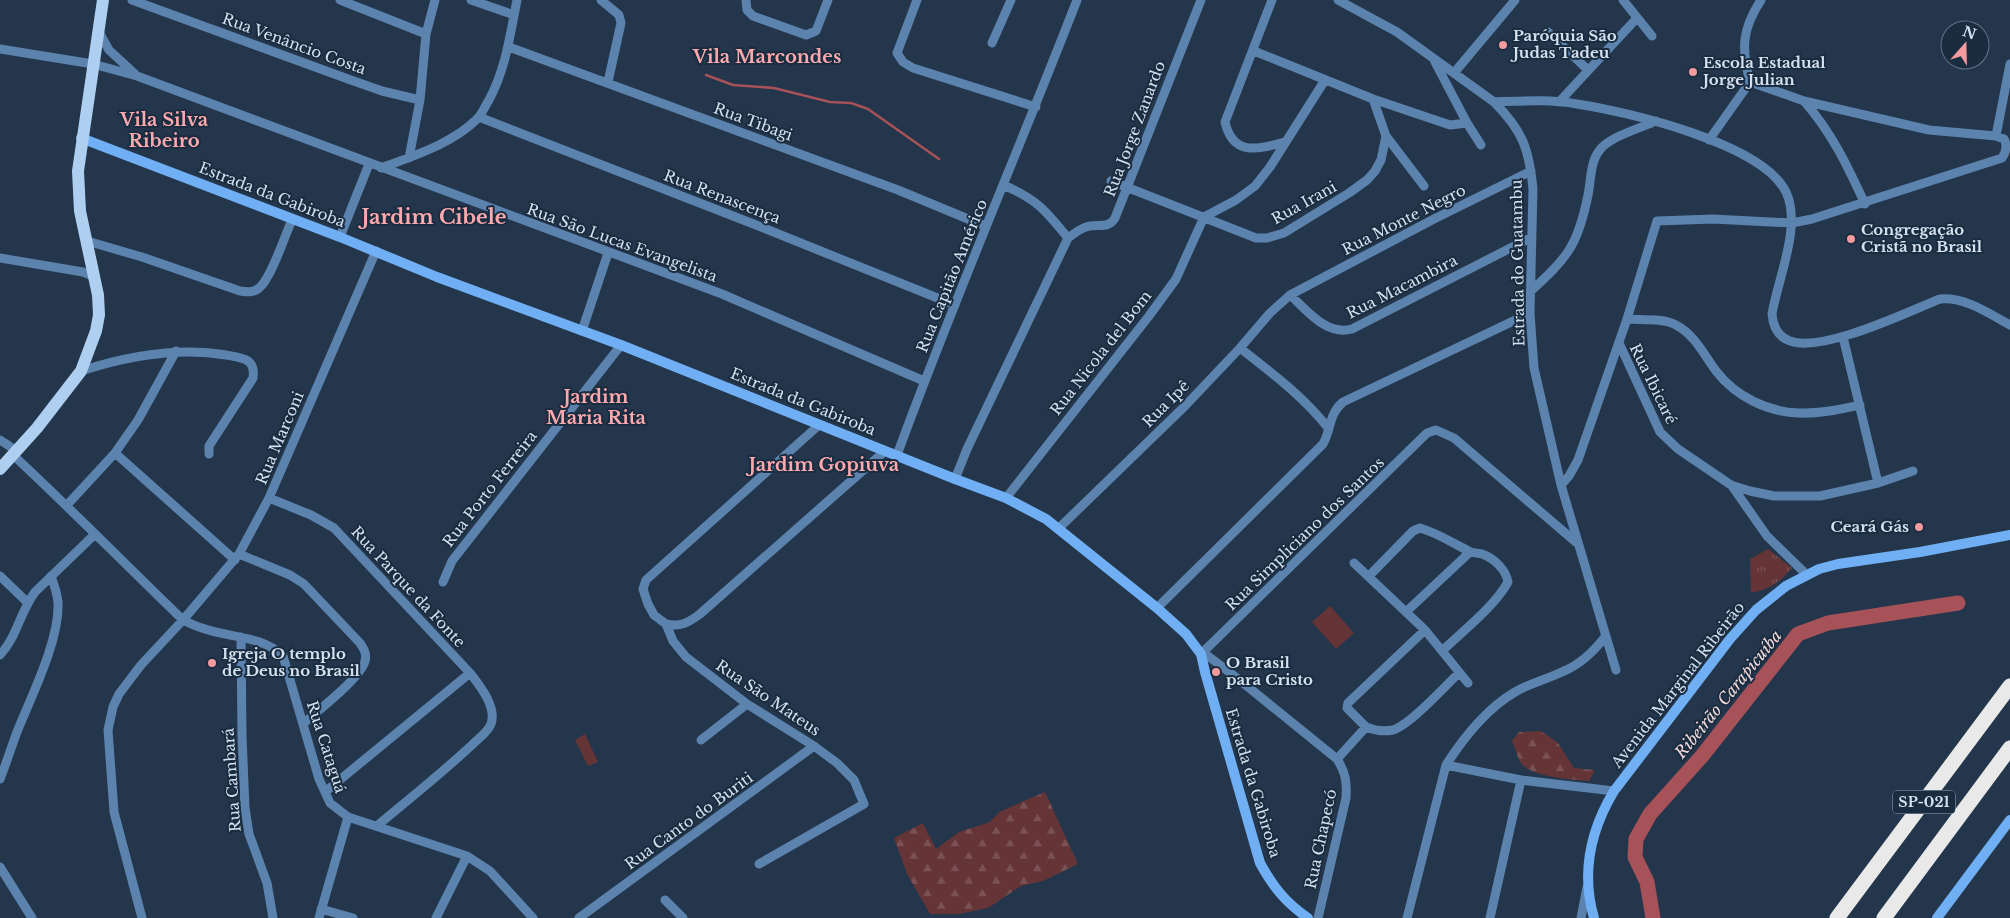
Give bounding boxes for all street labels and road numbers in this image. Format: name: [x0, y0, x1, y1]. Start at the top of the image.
street label: Rua Venâncio Costa: [220, 9, 369, 79]
street label: Rua Jorge Zanardo: [1100, 58, 1169, 199]
street label: Rua Tibagi: [711, 98, 795, 145]
street label: Estrada da Gabiroba: [196, 158, 349, 231]
street label: Rua Renascença: [661, 166, 784, 228]
street label: Rua Irani: [1268, 177, 1340, 228]
street label: Estrada do Guatambu: [1507, 179, 1528, 347]
street label: Rua Monte Negro: [1339, 180, 1469, 259]
street label: Rua Capitão Américo: [912, 196, 991, 355]
street label: Rua São Lucas Evangelista: [524, 199, 721, 286]
street label: Rua Macambira: [1343, 250, 1461, 323]
street label: Rua Nicola del Bom: [1046, 286, 1155, 419]
street label: Rua Ibicaré: [1626, 340, 1681, 427]
street label: Estrada da Gabiroba: [728, 364, 879, 440]
street label: Rua Ipê: [1138, 376, 1193, 431]
street label: Rua Marconi: [251, 388, 308, 487]
street label: Rua Porto Ferreira: [438, 426, 541, 551]
street label: Rua Simpliciano dos Santos: [1221, 453, 1388, 614]
street label: Rua Parque da Fonte: [347, 522, 470, 651]
street label: Avenida Marginal Ribeirão: [1606, 598, 1749, 772]
street label: Rua São Mateus: [712, 656, 824, 740]
street label: Rua Cataguá: [303, 698, 351, 796]
street label: Estrada da Gabiroba: [1222, 706, 1285, 860]
street label: Rua Cambará: [218, 727, 245, 833]
street label: Rua Canto do Buriti: [621, 768, 756, 873]
street label: Rua Chapecó: [1301, 787, 1340, 891]
road number: SP-021: [1893, 790, 1955, 814]

